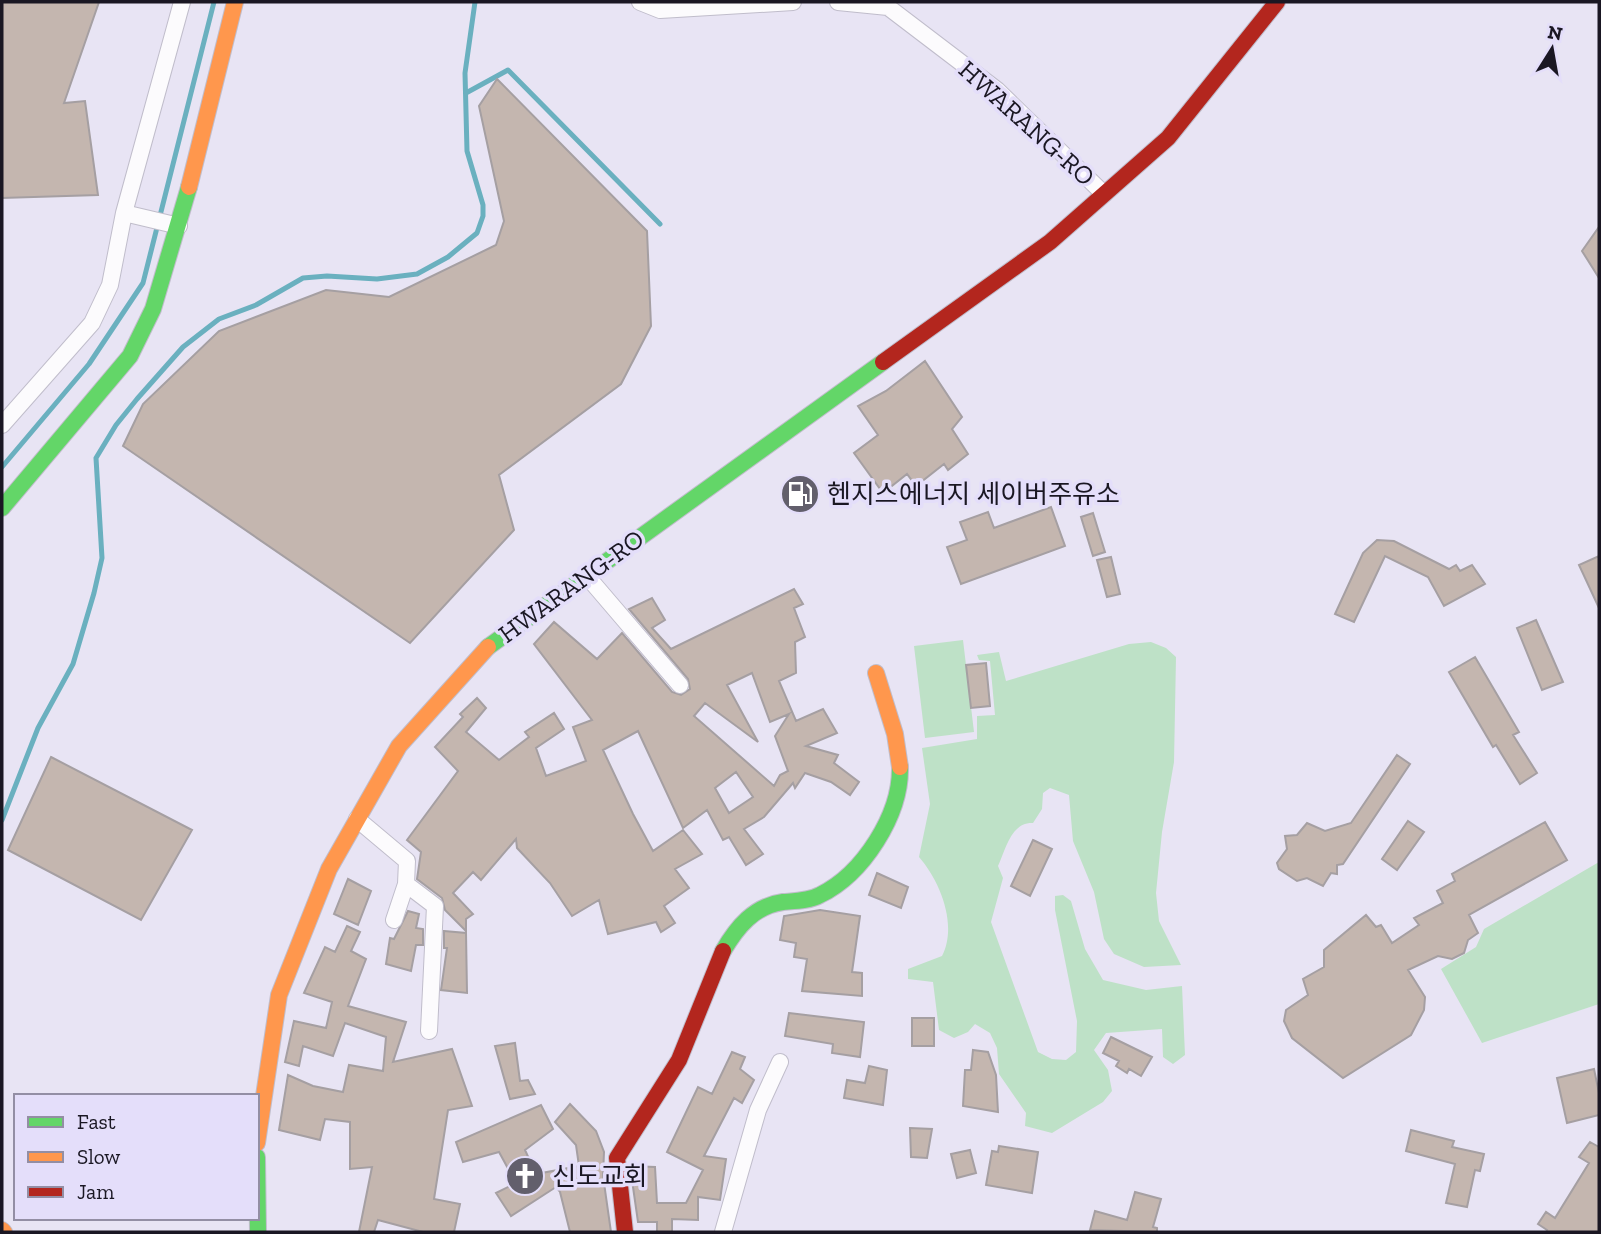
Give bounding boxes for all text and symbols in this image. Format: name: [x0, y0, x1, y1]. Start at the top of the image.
north arrow: [1517, 14, 1587, 84]
text: N: [1546, 20, 1564, 45]
street label: HWARANG-RO: [952, 54, 1102, 192]
fuel station icon: 헨지스에너지 세이버주유소: [779, 473, 821, 515]
place label: 헨지스에너지 세이버주유소: [827, 478, 1120, 510]
street label: HWARANG-RO: [492, 522, 650, 650]
legend: [14, 1094, 259, 1220]
text: Fast: [77, 1109, 116, 1134]
text: Slow: [77, 1144, 120, 1169]
church icon: 신도교회: [504, 1155, 546, 1197]
place label: 신도교회: [552, 1160, 648, 1192]
text: Jam: [77, 1179, 114, 1204]

